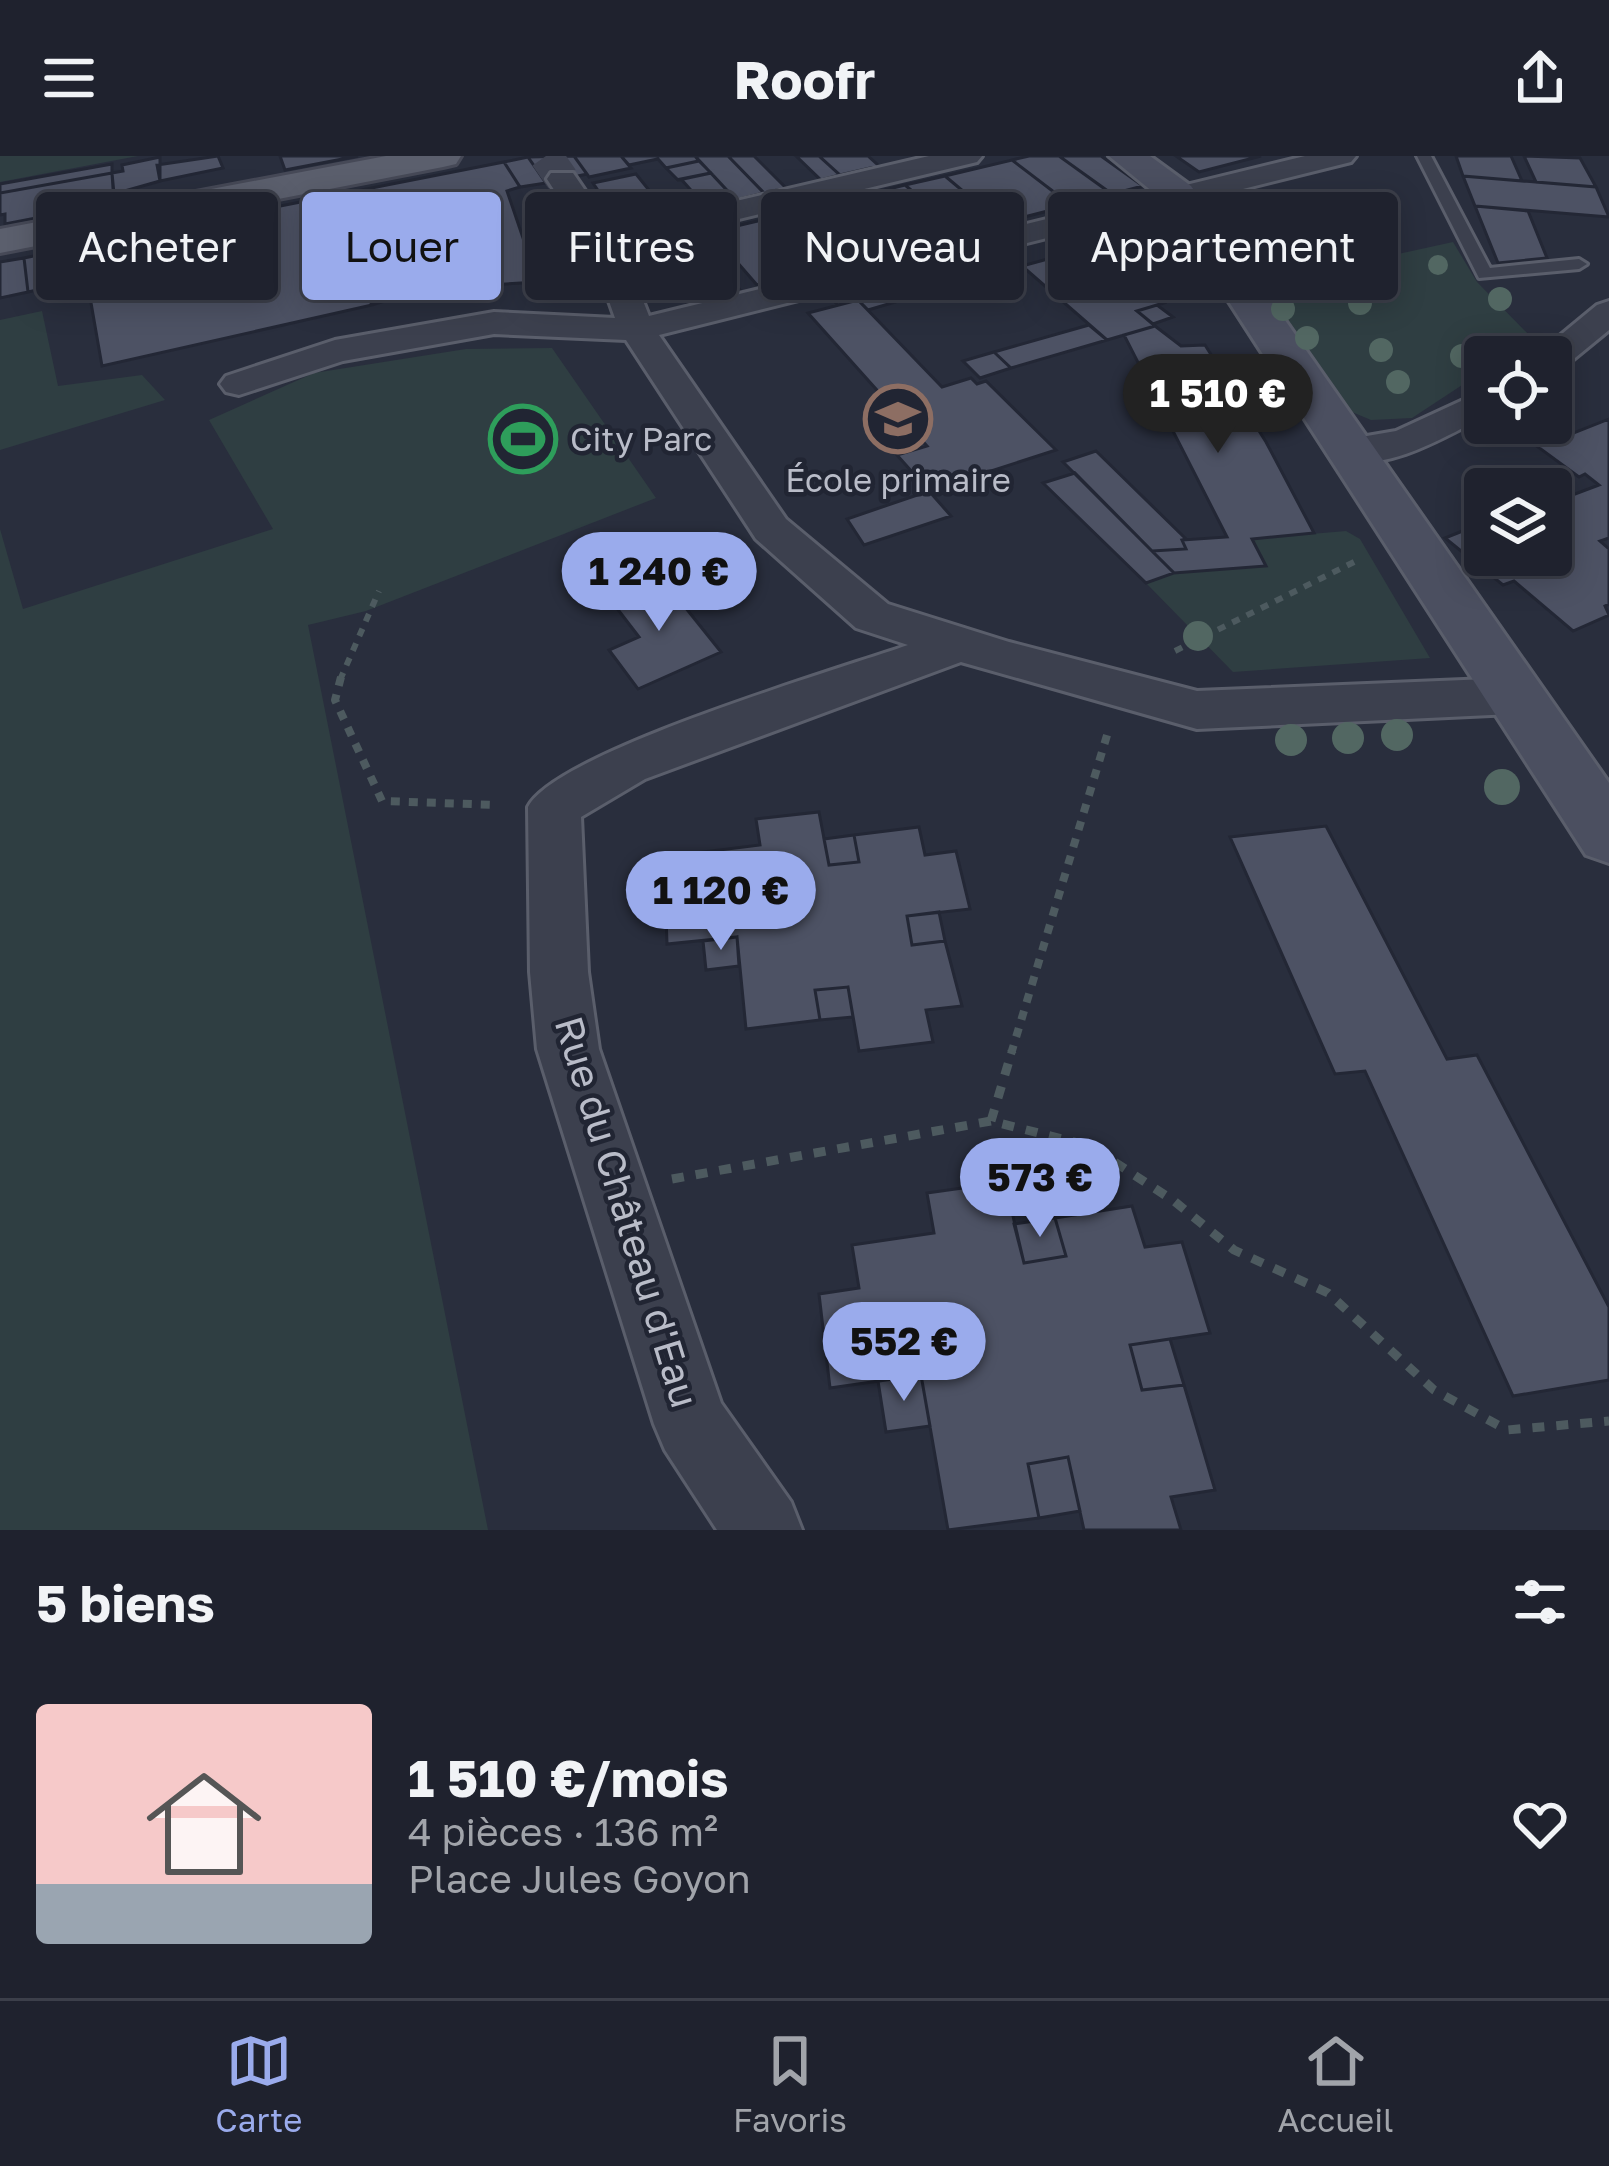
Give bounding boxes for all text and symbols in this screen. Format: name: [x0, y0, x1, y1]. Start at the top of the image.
icon: menu: [36, 45, 102, 111]
icon: share: [1507, 45, 1573, 111]
text: Roofr: [733, 46, 876, 111]
chip: Acheter: [36, 192, 278, 300]
chip: Louer: [302, 192, 501, 300]
chip: Filtres: [525, 192, 737, 300]
chip: Nouveau: [761, 192, 1024, 300]
chip: Appartement: [1048, 192, 1398, 300]
map controls: [1464, 336, 1572, 576]
button: locate: [1464, 336, 1572, 444]
pin: 1 510 €: [1107, 354, 1329, 456]
text: 1 510 €: [1150, 369, 1286, 416]
school or university icon: École primaire: [863, 384, 933, 454]
sports icon: City Parc: [488, 404, 558, 474]
place label: City Parc: [570, 419, 712, 458]
place label: École primaire: [785, 460, 1011, 499]
button: layers: [1464, 468, 1572, 576]
pin: 1 240 €: [548, 532, 770, 634]
text: 1 240 €: [589, 547, 729, 594]
pin: 1 120 €: [610, 851, 832, 953]
text: 1 120 €: [653, 866, 789, 913]
street label: Rue du Château d'Eau: [546, 1011, 709, 1413]
pin: 573 €: [956, 1138, 1124, 1240]
text: 573 €: [987, 1153, 1093, 1200]
pin: 552 €: [820, 1302, 988, 1404]
text: 552 €: [850, 1317, 958, 1364]
icon: filters: [1507, 1569, 1573, 1635]
text: 5 biens: [36, 1572, 215, 1633]
text: 1 510 €/mois: [408, 1747, 729, 1808]
icon: home: [132, 1752, 276, 1896]
icon: heart: [1507, 1791, 1573, 1857]
text: 4 pièces · 136 m²: [408, 1808, 718, 1855]
text: Place Jules Goyon: [408, 1855, 751, 1902]
tab: Carte: [215, 2028, 302, 2139]
tab: Favoris: [733, 2028, 847, 2139]
tab: Accueil: [1277, 2028, 1394, 2139]

